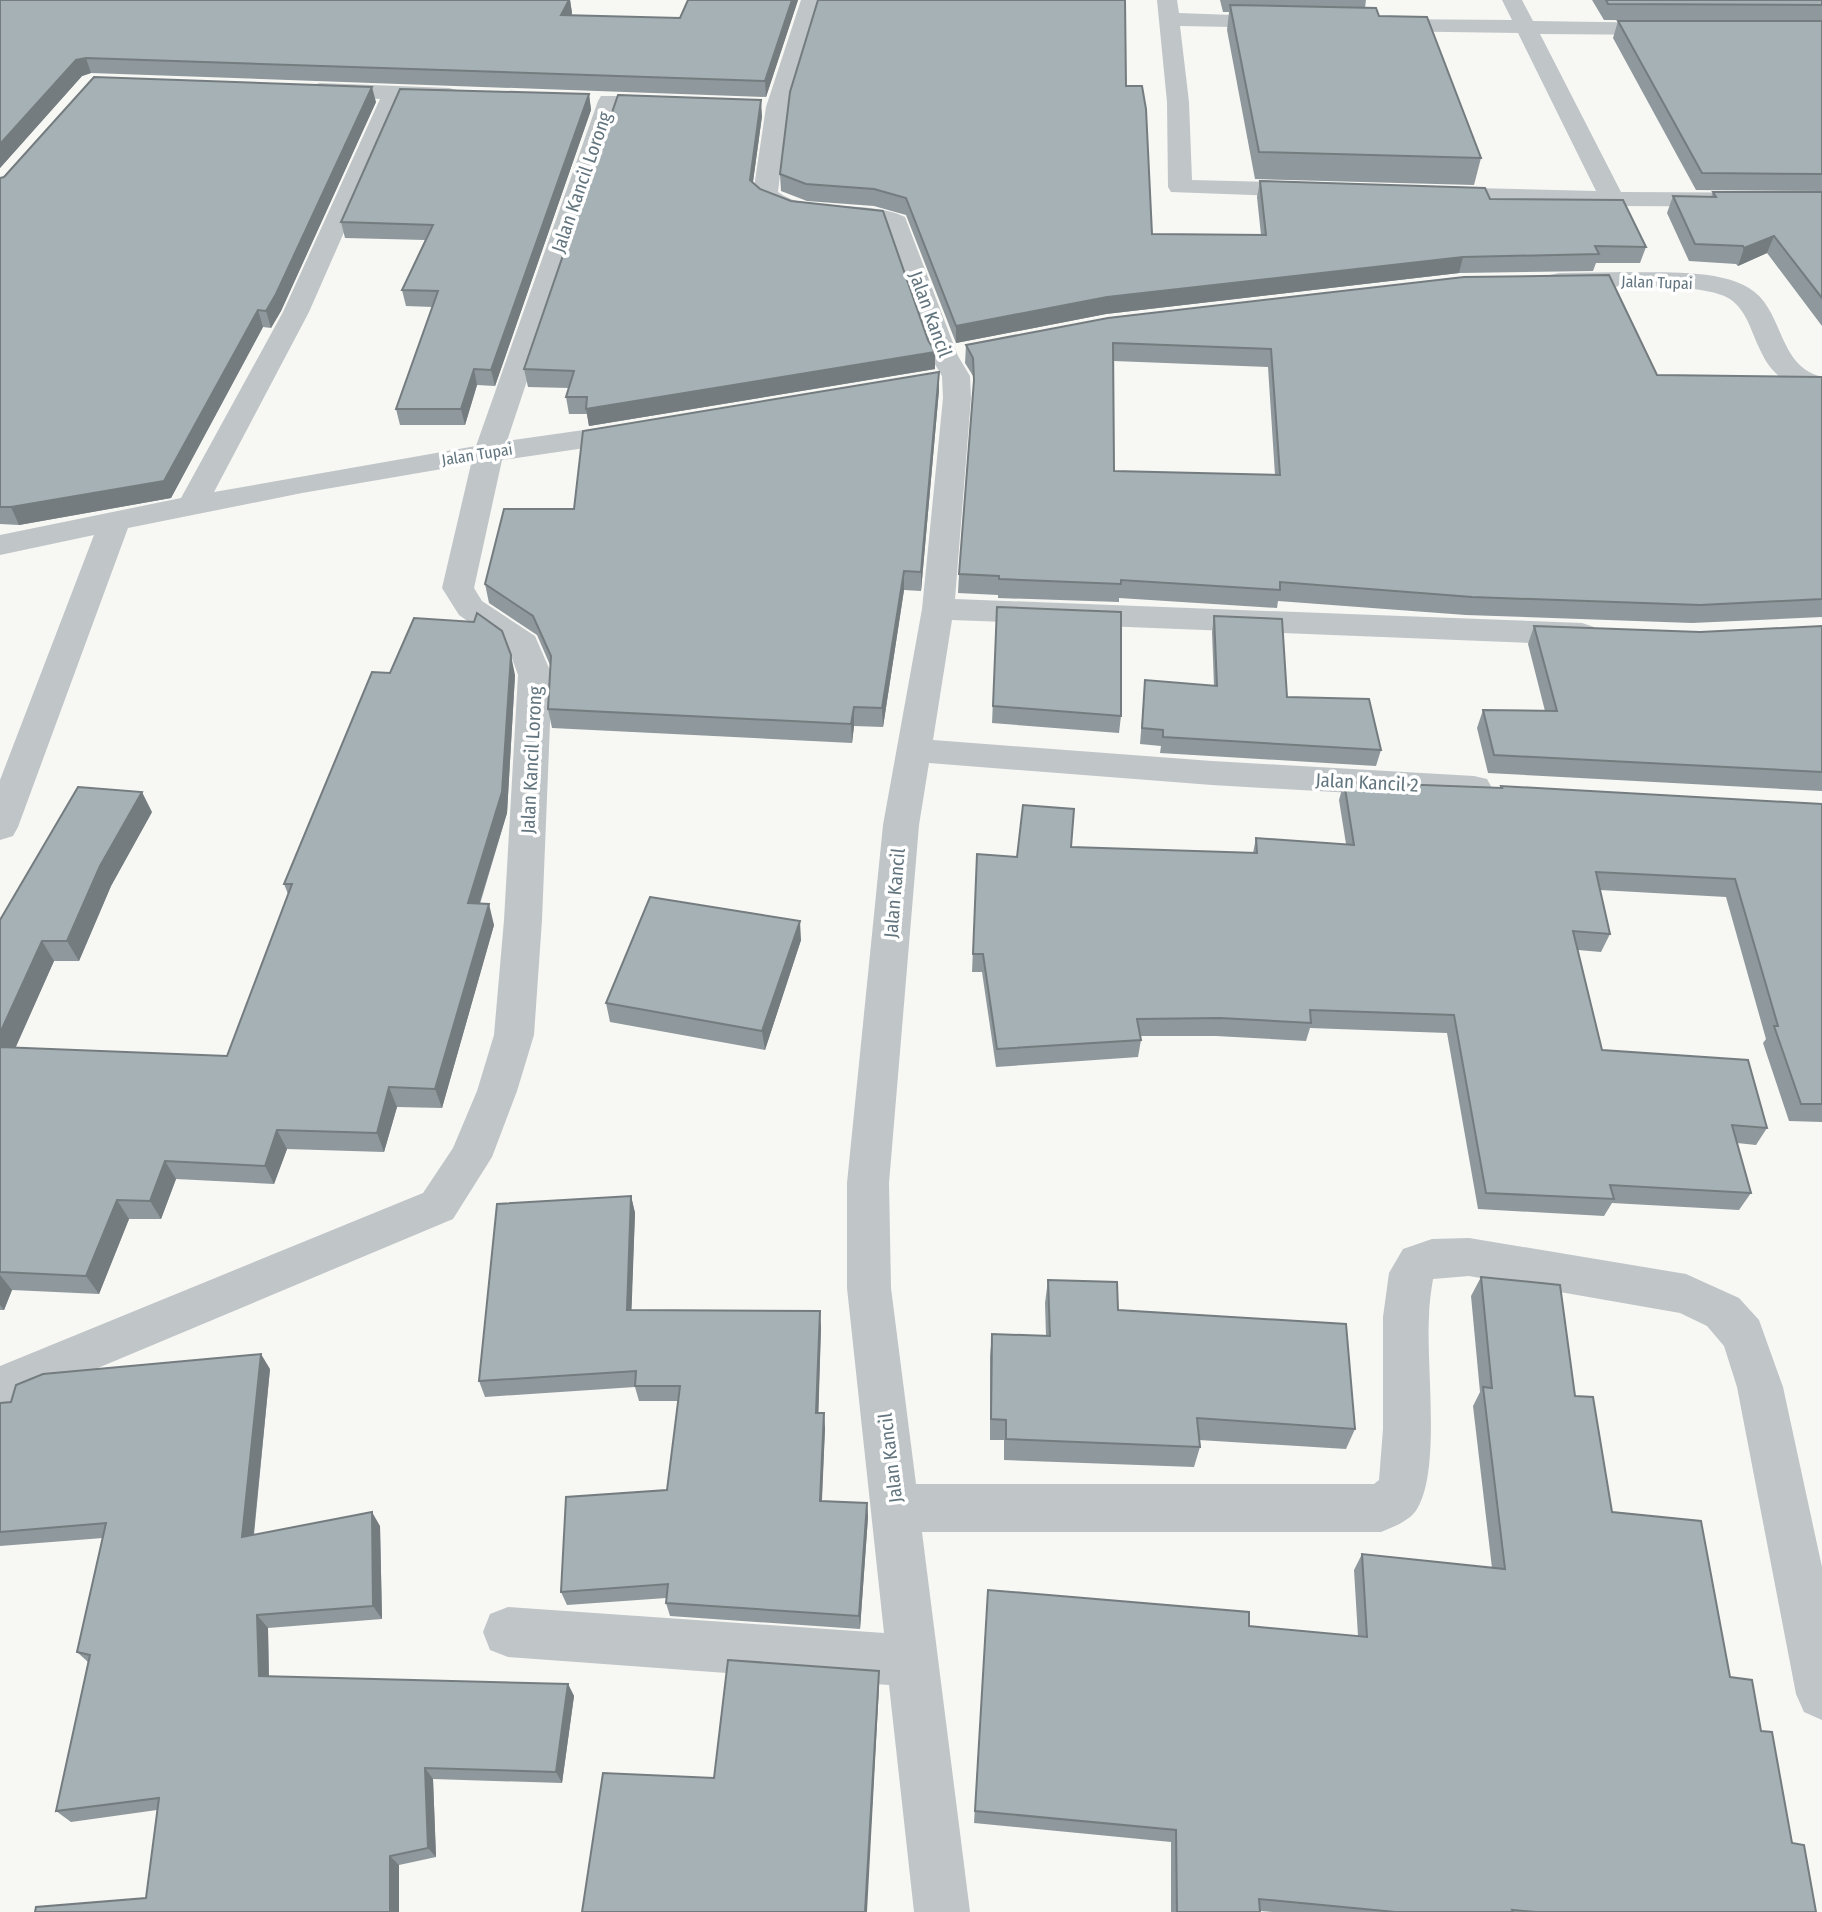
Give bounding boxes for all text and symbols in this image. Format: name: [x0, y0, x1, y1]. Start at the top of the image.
street label: Jalan Kancil Lorong: [547, 109, 616, 256]
street label: Jalan Kancil: [904, 268, 957, 360]
street label: Jalan Tupai: [1621, 272, 1693, 293]
street label: Jalan Tupai: [440, 440, 514, 469]
street label: Jalan Kancil Lorong: [516, 686, 547, 834]
street label: Jalan Kancil 2: [1315, 768, 1419, 797]
street label: Jalan Kancil: [879, 847, 910, 939]
street label: Jalan Kancil: [874, 1412, 907, 1504]

